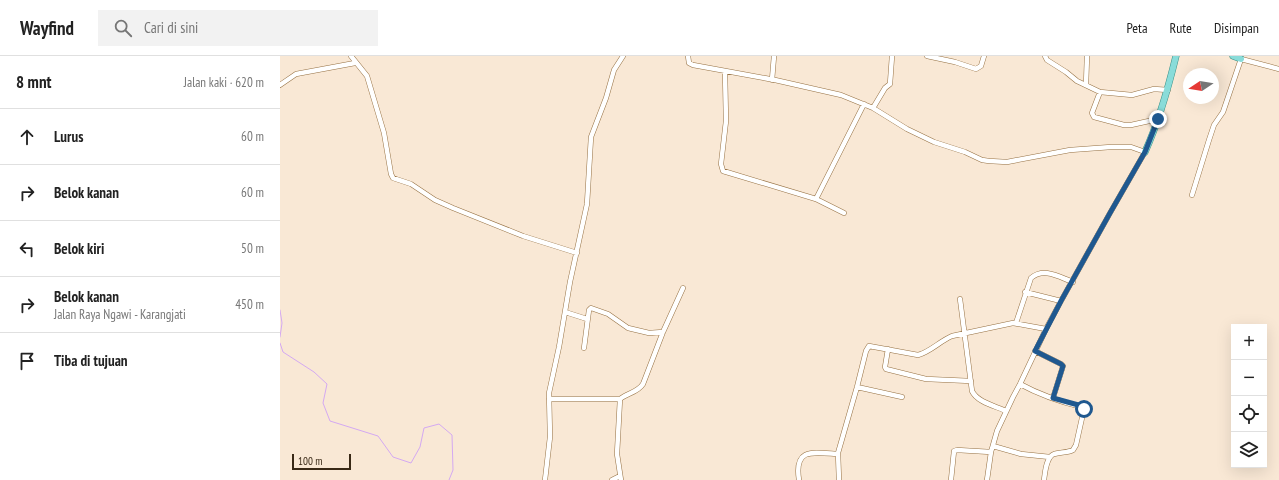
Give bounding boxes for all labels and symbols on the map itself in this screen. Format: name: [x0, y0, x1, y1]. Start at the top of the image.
north arrow: [1183, 68, 1219, 104]
route end: [1149, 110, 1167, 128]
route start: [1075, 400, 1093, 418]
scale bar: [292, 452, 351, 471]

